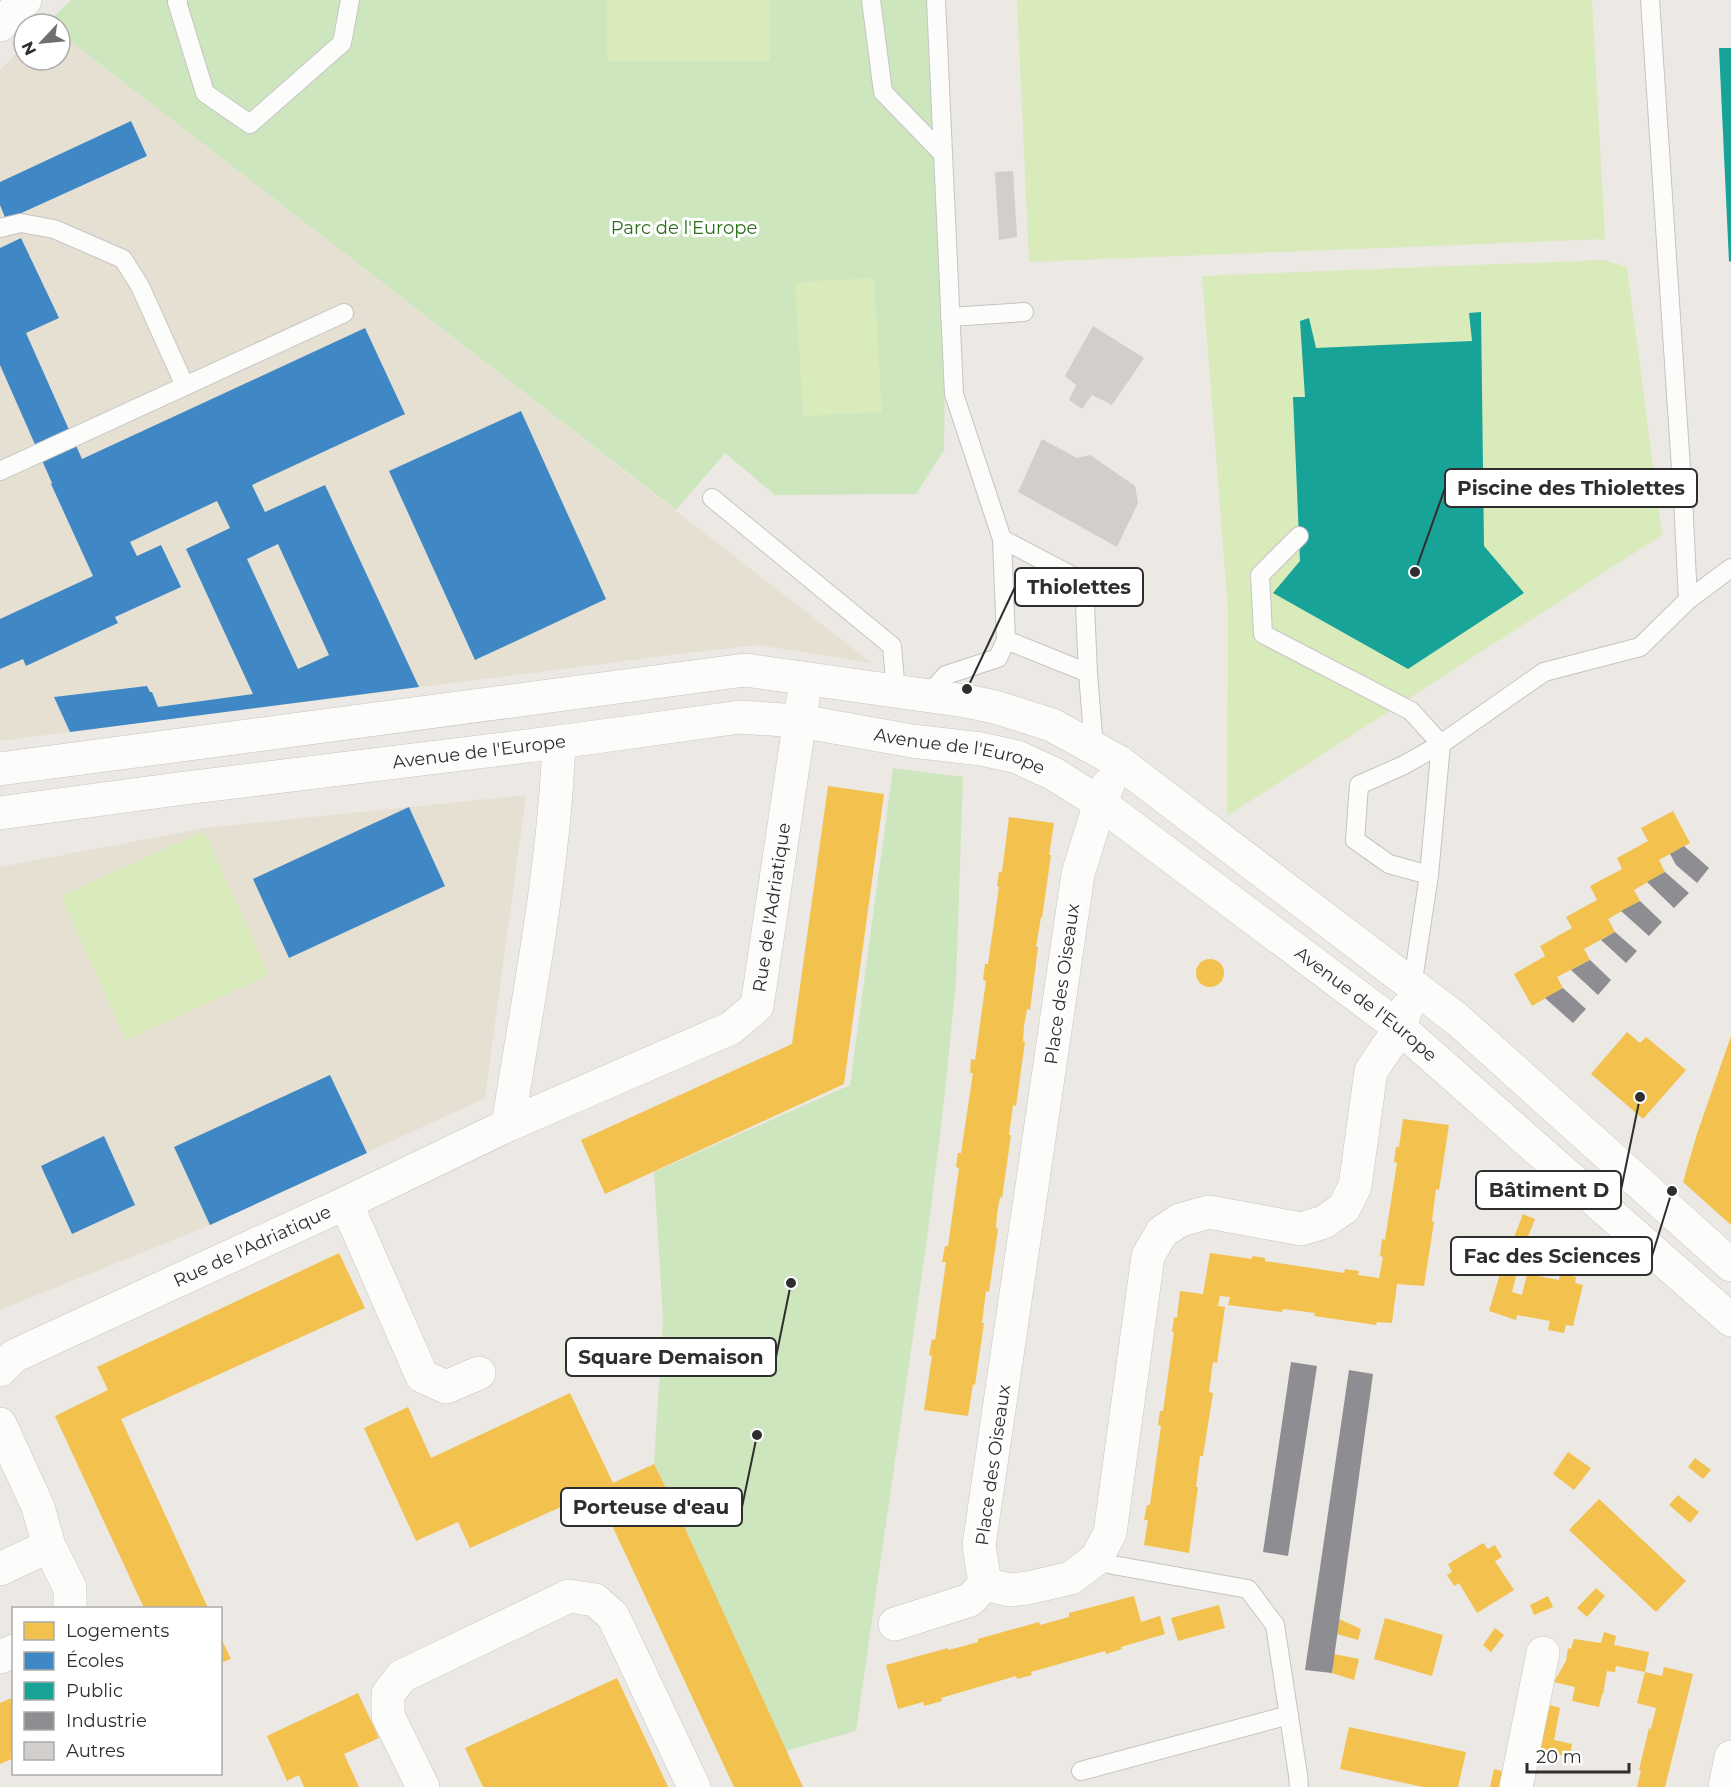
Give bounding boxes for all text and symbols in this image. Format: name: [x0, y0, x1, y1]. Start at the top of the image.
north arrow: [12, 12, 72, 72]
text: N: [18, 38, 40, 58]
park label: Parc de l'Europe: [611, 217, 757, 239]
callout: Piscine des Thiolettes: [1445, 469, 1697, 507]
text: Piscine des Thiolettes: [1457, 476, 1685, 500]
callout: Thiolettes: [1015, 568, 1143, 606]
text: Thiolettes: [1027, 575, 1131, 599]
street label: Avenue de l'Europe: [872, 723, 1049, 779]
street label: Avenue de l'Europe: [391, 730, 567, 773]
street label: Rue de l'Adriatique: [748, 821, 795, 994]
street label: Place des Oiseaux: [1040, 902, 1084, 1066]
street label: Avenue de l'Europe: [1290, 942, 1442, 1067]
callout: Bâtiment D: [1476, 1171, 1621, 1209]
text: Bâtiment D: [1489, 1178, 1609, 1202]
street label: Rue de l'Adriatique: [170, 1200, 335, 1292]
callout: Fac des Sciences: [1451, 1237, 1652, 1275]
text: Fac des Sciences: [1463, 1244, 1641, 1268]
callout: Square Demaison: [566, 1338, 776, 1376]
text: Square Demaison: [578, 1345, 764, 1369]
street label: Place des Oiseaux: [971, 1383, 1015, 1547]
callout: Porteuse d'eau: [561, 1488, 742, 1526]
text: Porteuse d'eau: [573, 1495, 729, 1519]
legend: [12, 1607, 222, 1775]
text: Logements: [66, 1620, 169, 1642]
text: Écoles: [66, 1650, 124, 1672]
text: Public: [66, 1680, 123, 1702]
text: Industrie: [66, 1710, 147, 1732]
scale bar: [1527, 1736, 1629, 1774]
text: Autres: [66, 1740, 125, 1762]
text: 20 m: [1536, 1746, 1582, 1768]

